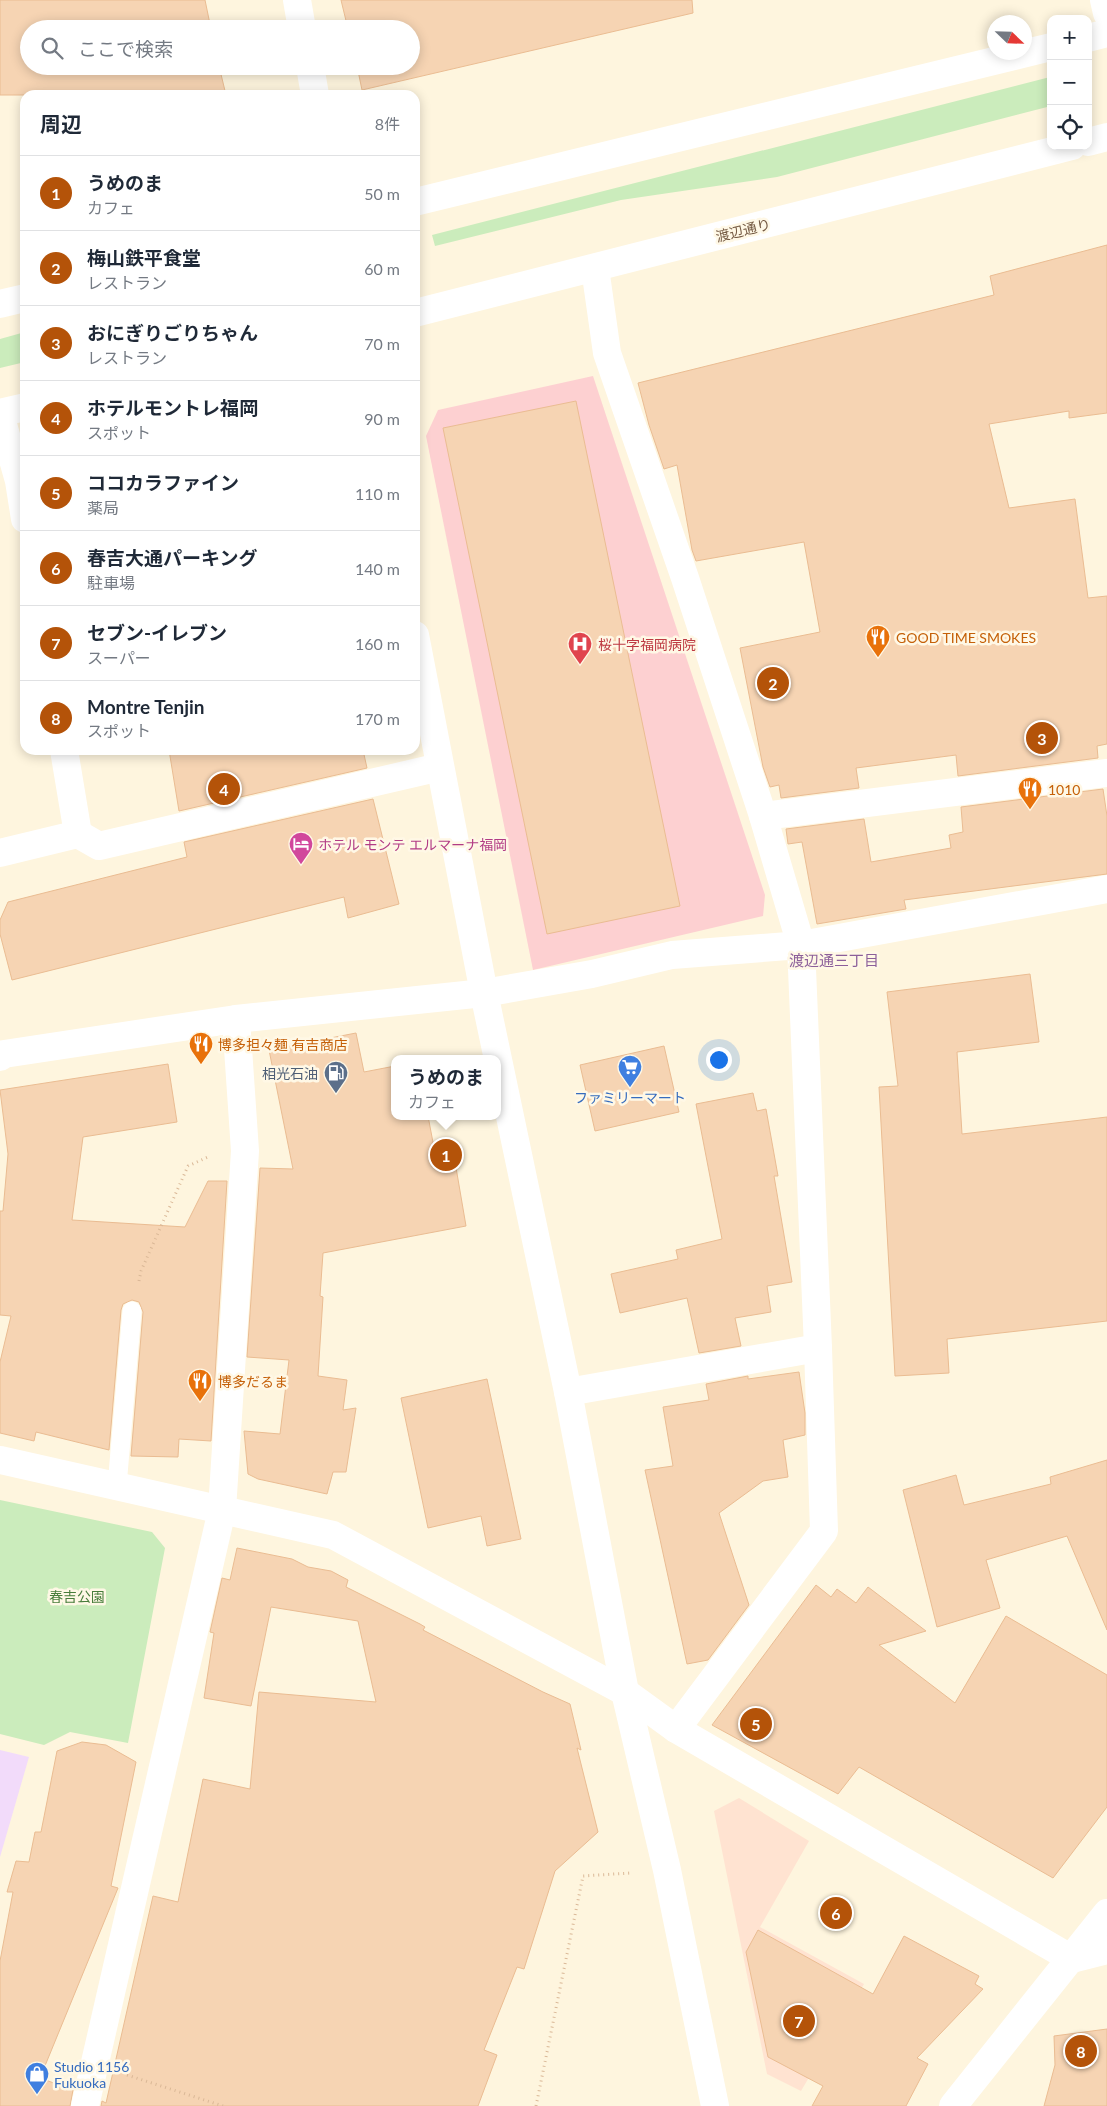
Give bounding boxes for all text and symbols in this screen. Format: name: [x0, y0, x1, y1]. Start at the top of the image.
north arrow: [987, 15, 1032, 60]
map controls: [1047, 15, 1092, 150]
button: +: [1047, 15, 1092, 60]
search box: [20, 20, 420, 75]
icon: search: [38, 34, 66, 62]
text: ここで検索: [78, 37, 173, 60]
button: −: [1047, 60, 1092, 105]
button: locate: [1047, 105, 1092, 150]
text: 周辺: [40, 111, 82, 136]
text: 8件: [375, 114, 400, 133]
text: うめのま: [87, 171, 163, 194]
text: 1: [51, 184, 61, 203]
text: 50 m: [364, 184, 400, 203]
text: カフェ: [87, 198, 135, 217]
street label: 渡辺通り: [714, 215, 772, 245]
text: 梅山鉄平食堂: [87, 246, 201, 269]
text: 2: [51, 259, 61, 278]
text: 60 m: [364, 259, 400, 278]
text: レストラン: [87, 273, 167, 292]
text: おにぎりごりちゃん: [87, 321, 258, 344]
text: 3: [51, 334, 61, 353]
text: 70 m: [364, 334, 400, 353]
text: レストラン: [87, 348, 167, 367]
text: ホテルモントレ福岡: [87, 396, 258, 419]
text: 4: [51, 409, 61, 428]
text: 90 m: [364, 409, 400, 428]
text: スポット: [87, 423, 151, 442]
text: ココカラファイン: [87, 471, 239, 494]
text: 5: [51, 484, 61, 503]
text: 110 m: [355, 484, 400, 503]
text: 薬局: [87, 498, 119, 517]
text: 春吉大通パーキング: [87, 546, 257, 569]
text: 6: [51, 559, 61, 578]
text: 140 m: [355, 559, 400, 578]
text: 駐車場: [87, 573, 135, 592]
text: セブン-イレブン: [87, 621, 227, 644]
restaurant icon: GOOD TIME SMOKES: [865, 624, 891, 658]
place label: GOOD TIME SMOKES: [896, 629, 1036, 646]
hospital icon: 桜十字福岡病院: [567, 631, 593, 665]
text: 7: [51, 634, 61, 653]
text: 160 m: [355, 634, 400, 653]
place label: 桜十字福岡病院: [598, 636, 696, 653]
text: スーパー: [87, 648, 151, 667]
pin: 2: [757, 664, 789, 702]
text: Montre Tenjin: [87, 695, 205, 718]
text: 8: [51, 709, 61, 728]
text: 170 m: [355, 709, 400, 728]
pin: 3: [1026, 719, 1058, 757]
text: スポット: [87, 721, 151, 740]
pin: 4: [208, 770, 240, 808]
restaurant icon: 1010: [1017, 776, 1043, 810]
place label: 1010: [1048, 781, 1080, 798]
hotel icon: ホテル モンテ エルマーナ福岡: [288, 831, 314, 865]
place label: ホテル モンテ エルマーナ福岡: [318, 836, 507, 853]
district label: 渡辺通三丁目: [789, 951, 879, 969]
restaurant icon: 博多担々麺 有吉商店: [188, 1031, 214, 1065]
place label: 博多担々麺 有吉商店: [218, 1036, 348, 1053]
your location: [706, 1047, 732, 1073]
supermarket icon: ファミリーマート: [617, 1054, 643, 1088]
popup: [391, 1055, 501, 1120]
fuel station icon: 相光石油: [323, 1060, 349, 1094]
place label: 相光石油: [262, 1065, 318, 1082]
text: うめのま: [408, 1065, 484, 1088]
place label: ファミリーマート: [574, 1089, 686, 1106]
text: カフェ: [408, 1092, 456, 1111]
pin: 1: [430, 1136, 462, 1174]
restaurant icon: 博多だるま: [187, 1368, 213, 1402]
place label: 博多だるま: [218, 1373, 288, 1390]
park label: 春吉公園: [49, 1588, 105, 1605]
pin: 5: [740, 1705, 772, 1743]
pin: 6: [820, 1894, 852, 1932]
pin: 7: [783, 2002, 815, 2040]
pin: 8: [1065, 2032, 1097, 2070]
place label: Studio 1156 Fukuoka: [54, 2058, 129, 2091]
shop icon: Studio 1156 Fukuoka: [24, 2061, 50, 2095]

